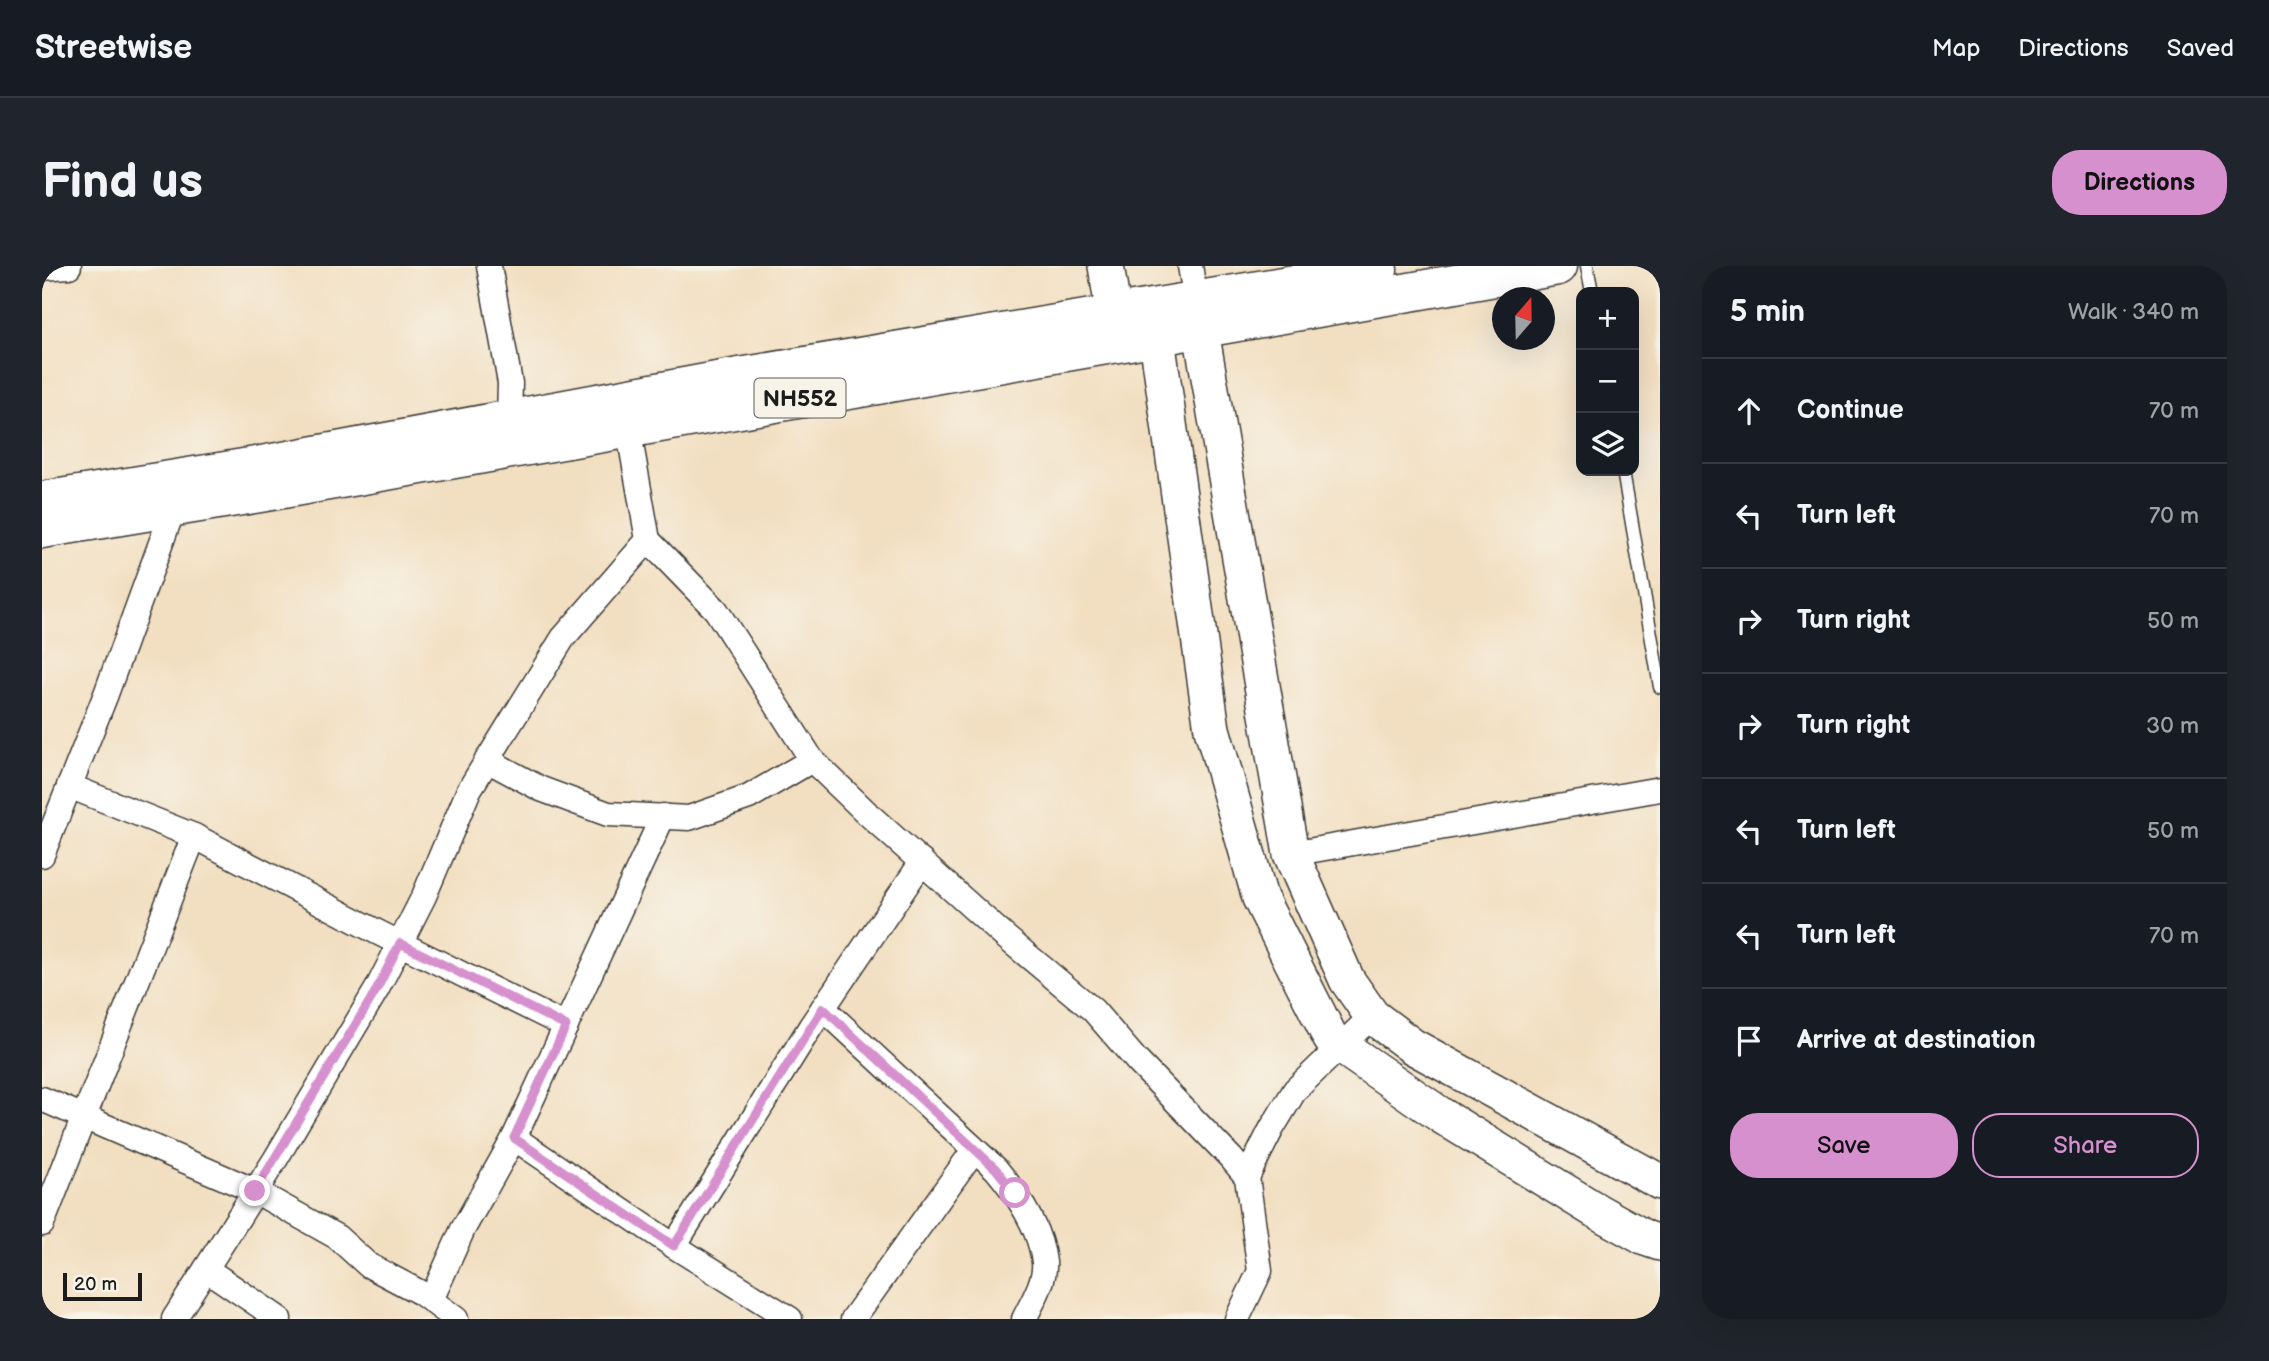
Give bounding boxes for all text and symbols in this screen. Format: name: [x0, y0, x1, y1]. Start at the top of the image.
text: Streetwise: [35, 28, 192, 68]
text: Map: [1932, 34, 1980, 63]
text: Directions: [2018, 34, 2129, 63]
text: Saved: [2167, 34, 2234, 63]
button: Directions: [2052, 150, 2227, 215]
text: Find us: [42, 153, 203, 212]
north arrow: [1492, 287, 1555, 350]
map controls: [1576, 287, 1639, 476]
button: +: [1576, 287, 1639, 350]
text: 5 min: [1730, 294, 1805, 330]
text: Walk · 340 m: [2068, 298, 2199, 326]
button: −: [1576, 350, 1639, 413]
road number: NH552: [754, 379, 846, 418]
icon: ahead: [1730, 392, 1768, 430]
text: Continue: [1797, 395, 1904, 426]
text: 70 m: [2149, 397, 2199, 425]
button: layers: [1576, 413, 1639, 476]
icon: left: [1730, 497, 1768, 535]
text: Turn left: [1797, 500, 1896, 531]
text: 70 m: [2149, 502, 2199, 530]
icon: right: [1730, 602, 1768, 640]
text: Turn right: [1797, 605, 1910, 636]
text: 50 m: [2147, 607, 2199, 635]
icon: right: [1730, 707, 1768, 745]
text: Turn right: [1797, 710, 1910, 741]
text: 30 m: [2146, 712, 2199, 740]
icon: left: [1730, 812, 1768, 850]
text: Turn left: [1797, 815, 1896, 846]
text: 50 m: [2147, 817, 2199, 845]
icon: left: [1730, 917, 1768, 955]
text: Turn left: [1797, 920, 1896, 951]
text: 70 m: [2149, 922, 2199, 950]
icon: arrive: [1730, 1022, 1768, 1060]
text: Arrive at destination: [1797, 1025, 2036, 1056]
button: Save: [1730, 1113, 1958, 1178]
button: Share: [1972, 1113, 2199, 1178]
route end: [239, 1175, 270, 1206]
route start: [999, 1177, 1030, 1208]
scale bar: [63, 1270, 142, 1302]
text: 20 m: [74, 1273, 117, 1296]

